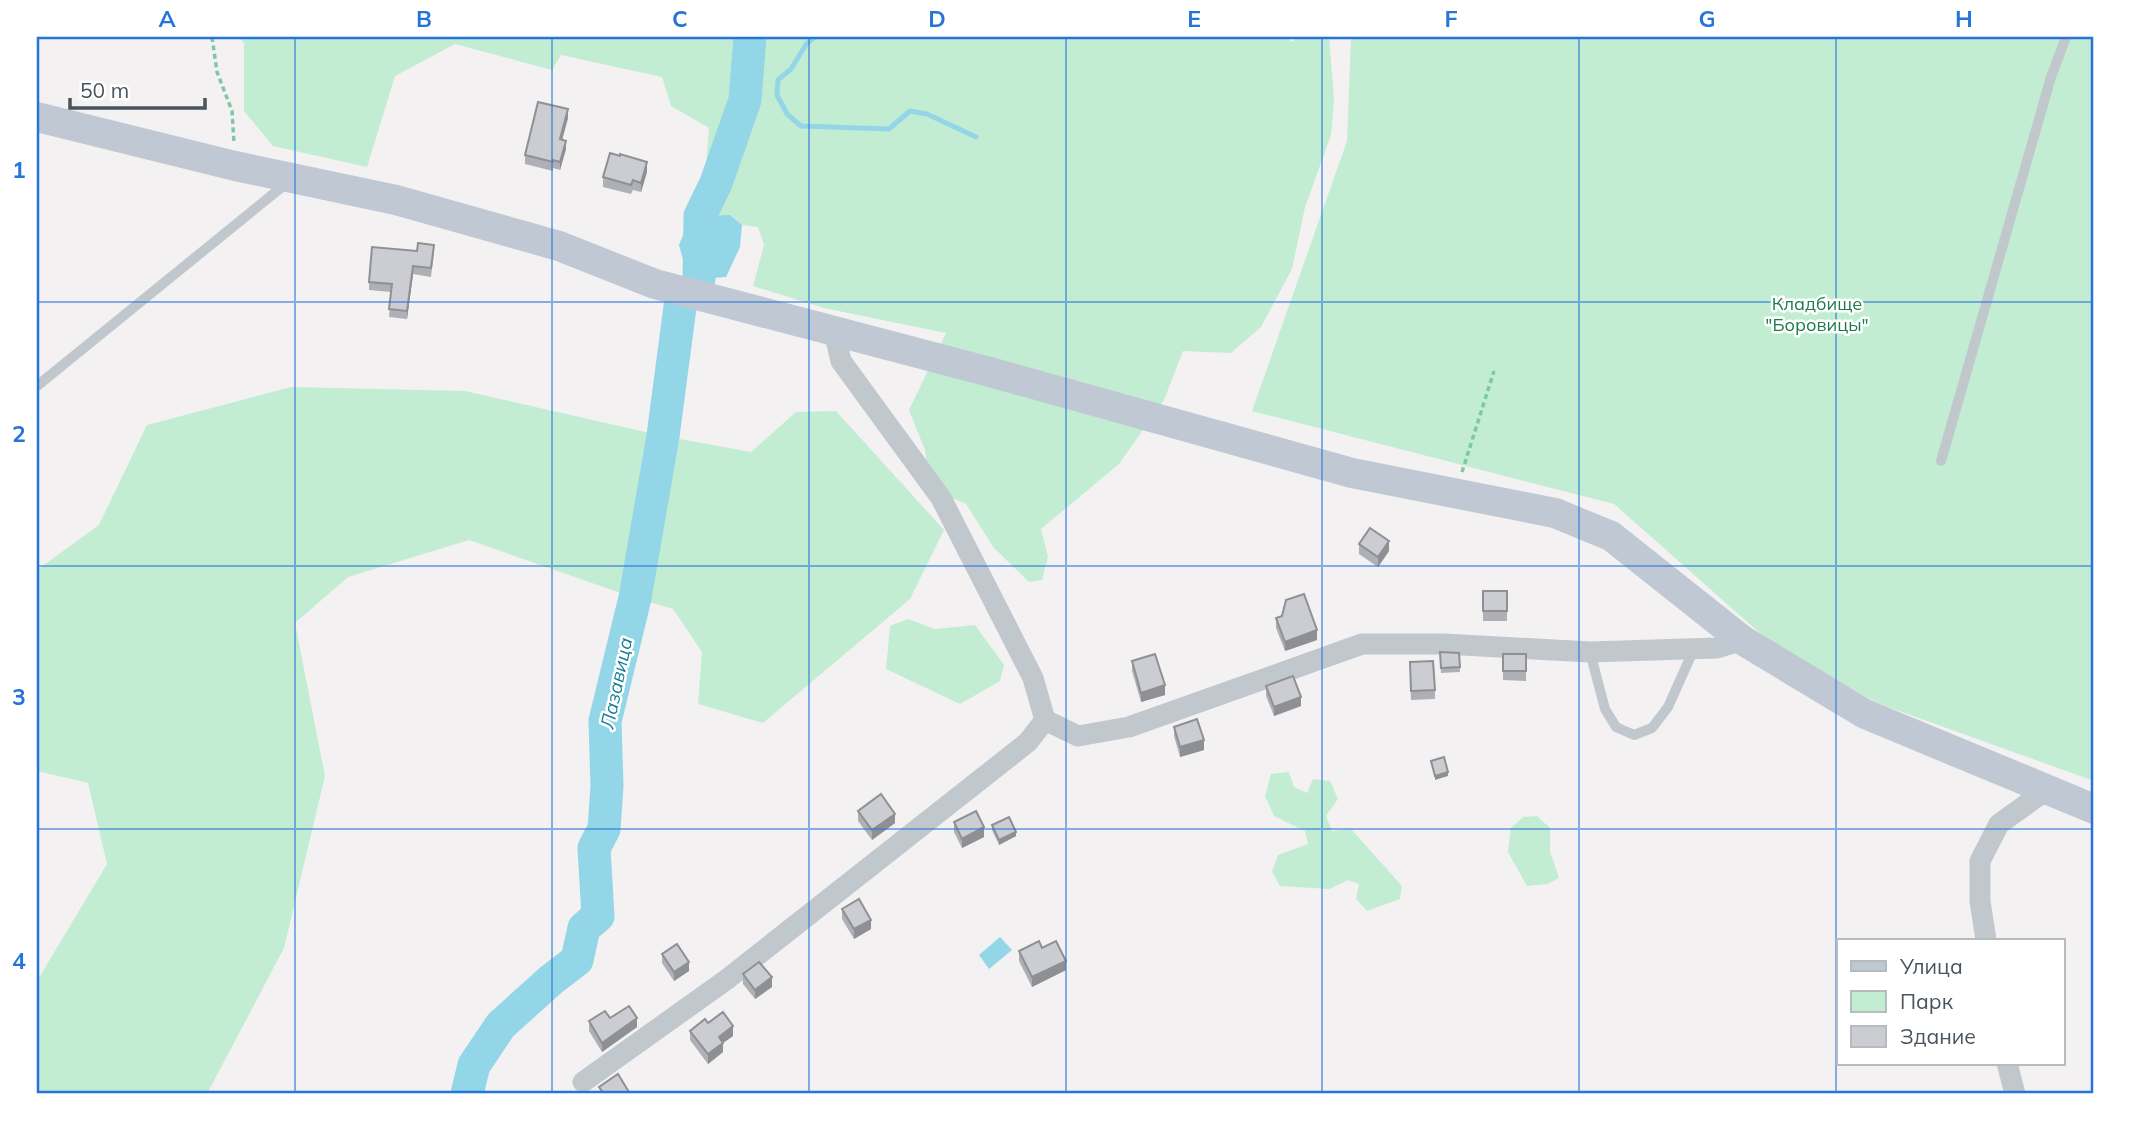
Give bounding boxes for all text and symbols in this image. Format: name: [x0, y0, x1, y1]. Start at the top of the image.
text: A: [158, 4, 176, 33]
text: B: [416, 4, 432, 33]
text: C: [672, 4, 688, 33]
text: D: [928, 4, 946, 33]
text: E: [1187, 4, 1201, 33]
text: F: [1444, 4, 1458, 33]
text: G: [1698, 4, 1716, 33]
text: H: [1955, 4, 1973, 33]
scale bar: [70, 66, 205, 110]
text: 50 m: [80, 77, 129, 103]
text: 1: [12, 155, 26, 184]
park label: Кладбище "Боровицы": [1765, 292, 1869, 336]
text: 2: [12, 419, 26, 448]
water label: Лазавица: [594, 635, 637, 732]
text: 3: [12, 682, 26, 711]
legend: [1837, 939, 2064, 1064]
text: 4: [12, 946, 26, 975]
text: Улица: [1899, 953, 1963, 979]
text: Парк: [1900, 988, 1954, 1014]
text: Здание: [1900, 1023, 1976, 1049]

